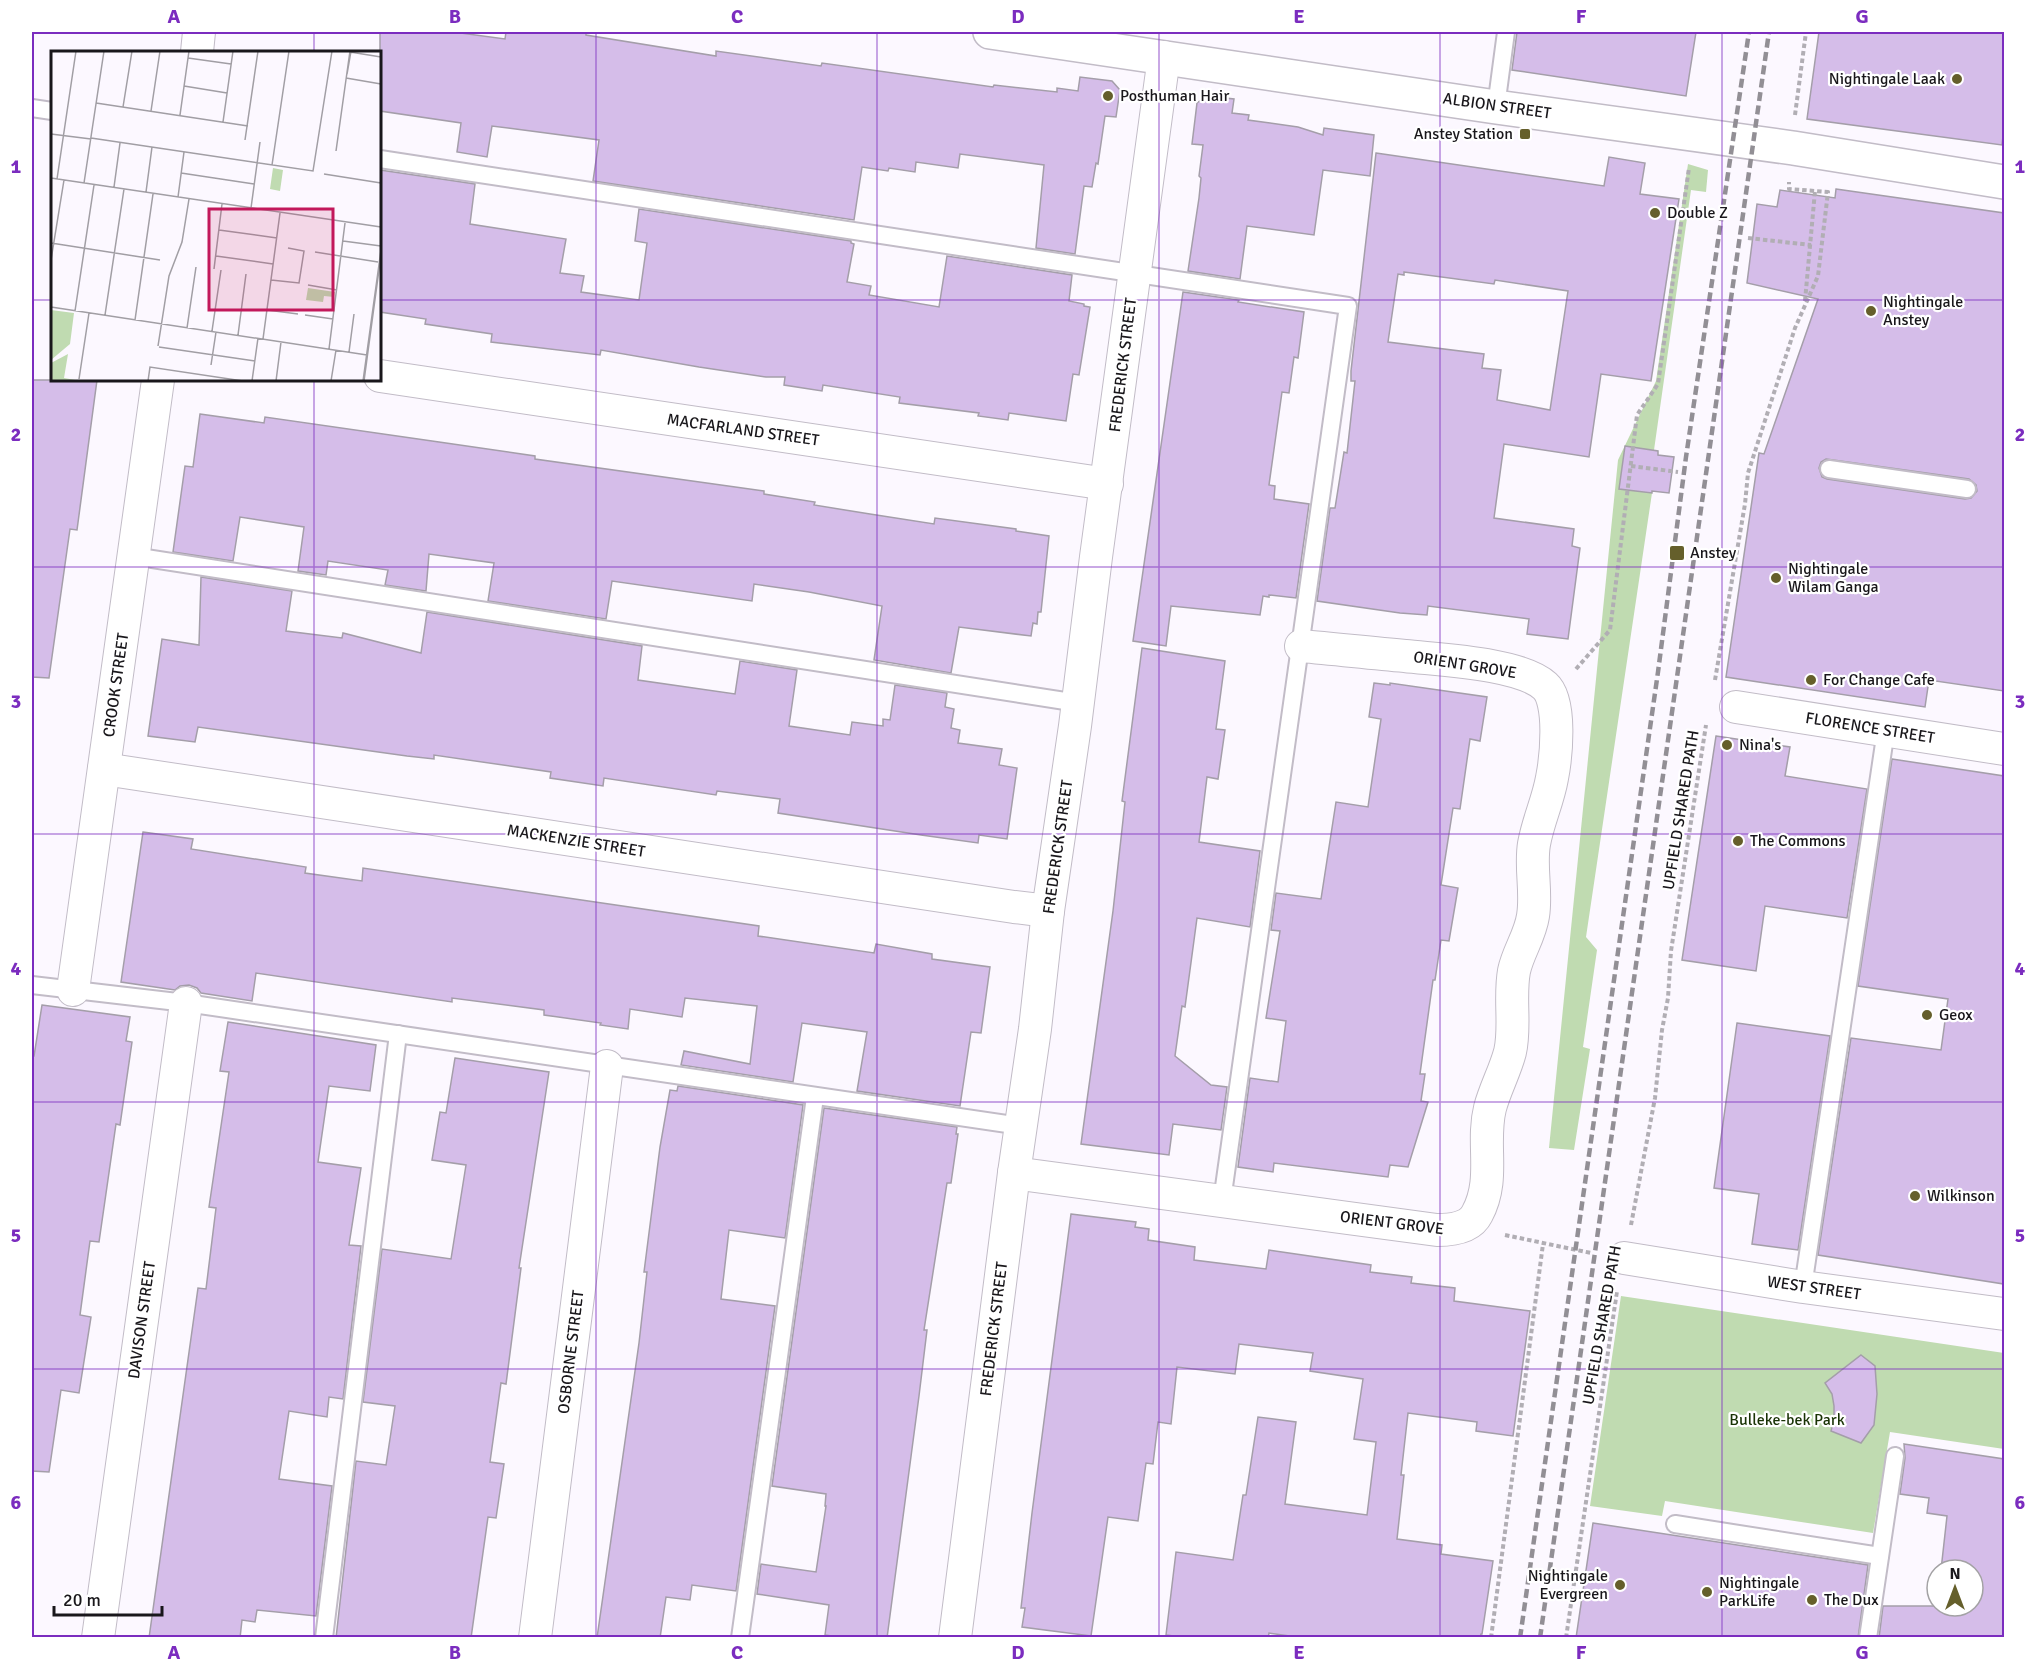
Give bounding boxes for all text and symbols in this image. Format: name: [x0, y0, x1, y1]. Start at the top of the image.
text: A: [168, 4, 181, 29]
text: B: [449, 4, 461, 29]
text: C: [731, 4, 743, 29]
text: D: [1011, 4, 1025, 29]
text: E: [1293, 4, 1305, 29]
text: F: [1576, 4, 1587, 29]
text: G: [1855, 4, 1869, 29]
inset map: [51, 51, 381, 381]
place label: Nightingale Laak: [1829, 69, 1945, 89]
marker: Nightingale Laak: [1950, 72, 1964, 86]
place label: Posthuman Hair: [1120, 86, 1229, 106]
street label: ALBION STREET: [1442, 88, 1553, 124]
marker: Posthuman Hair: [1101, 89, 1115, 103]
place label: Anstey Station: [1414, 124, 1513, 144]
marker: Anstey Station: [1518, 127, 1532, 141]
text: 1: [11, 154, 22, 179]
text: 1: [2015, 154, 2026, 179]
place label: Double Z: [1667, 203, 1728, 223]
marker: Double Z: [1648, 206, 1662, 220]
place label: Nightingale Anstey: [1883, 292, 1963, 330]
street label: FREDERICK STREET: [1105, 296, 1141, 433]
marker: Nightingale Anstey: [1864, 304, 1878, 318]
street label: MACFARLAND STREET: [666, 409, 821, 451]
text: 2: [11, 422, 21, 447]
text: 2: [2015, 422, 2025, 447]
place label: Anstey: [1690, 543, 1737, 563]
marker: Anstey: [1668, 544, 1686, 562]
place label: Nightingale Wilam Ganga: [1788, 559, 1879, 597]
marker: Nightingale Wilam Ganga: [1769, 571, 1783, 585]
street label: CROOK STREET: [99, 631, 133, 738]
street label: ORIENT GROVE: [1412, 647, 1518, 683]
place label: For Change Cafe: [1823, 670, 1935, 690]
marker: For Change Cafe: [1804, 673, 1818, 687]
text: 3: [11, 689, 21, 714]
text: 3: [2015, 689, 2025, 714]
street label: FLORENCE STREET: [1804, 708, 1936, 748]
street label: UPFIELD SHARED PATH: [1658, 729, 1704, 891]
place label: Nina's: [1739, 735, 1781, 755]
marker: Nina's: [1720, 738, 1734, 752]
street label: FREDERICK STREET: [1039, 778, 1077, 915]
street label: MACKENZIE STREET: [505, 820, 647, 862]
place label: The Commons: [1750, 831, 1846, 851]
marker: The Commons: [1731, 834, 1745, 848]
text: 4: [11, 956, 22, 981]
text: 4: [2015, 956, 2026, 981]
place label: Geox: [1939, 1005, 1973, 1025]
marker: Geox: [1920, 1008, 1934, 1022]
place label: Wilkinson: [1927, 1186, 1995, 1206]
marker: Wilkinson: [1908, 1189, 1922, 1203]
street label: ORIENT GROVE: [1339, 1207, 1445, 1239]
text: 5: [11, 1223, 21, 1248]
text: 5: [2015, 1223, 2025, 1248]
street label: UPFIELD SHARED PATH: [1578, 1244, 1626, 1406]
street label: DAVISON STREET: [124, 1260, 160, 1380]
street label: FREDERICK STREET: [976, 1260, 1012, 1397]
street label: WEST STREET: [1766, 1272, 1862, 1304]
street label: OSBORNE STREET: [553, 1289, 589, 1415]
park label: Bulleke-bek Park: [1729, 1410, 1845, 1430]
text: 6: [11, 1490, 22, 1515]
text: 6: [2015, 1490, 2026, 1515]
north arrow: [1925, 1558, 1985, 1618]
text: N: [1949, 1564, 1961, 1584]
place label: Nightingale Evergreen: [1528, 1566, 1608, 1604]
place label: Nightingale ParkLife: [1719, 1573, 1799, 1611]
marker: Nightingale Evergreen: [1613, 1578, 1627, 1592]
scale bar: [54, 1579, 162, 1617]
marker: Nightingale ParkLife: [1700, 1585, 1714, 1599]
text: 20 m: [63, 1589, 101, 1611]
place label: The Dux: [1824, 1590, 1879, 1610]
marker: The Dux: [1805, 1593, 1819, 1607]
text: A: [168, 1640, 181, 1665]
text: B: [449, 1640, 461, 1665]
text: C: [731, 1640, 743, 1665]
text: D: [1011, 1640, 1025, 1665]
text: E: [1293, 1640, 1305, 1665]
text: F: [1576, 1640, 1587, 1665]
text: G: [1855, 1640, 1869, 1665]

